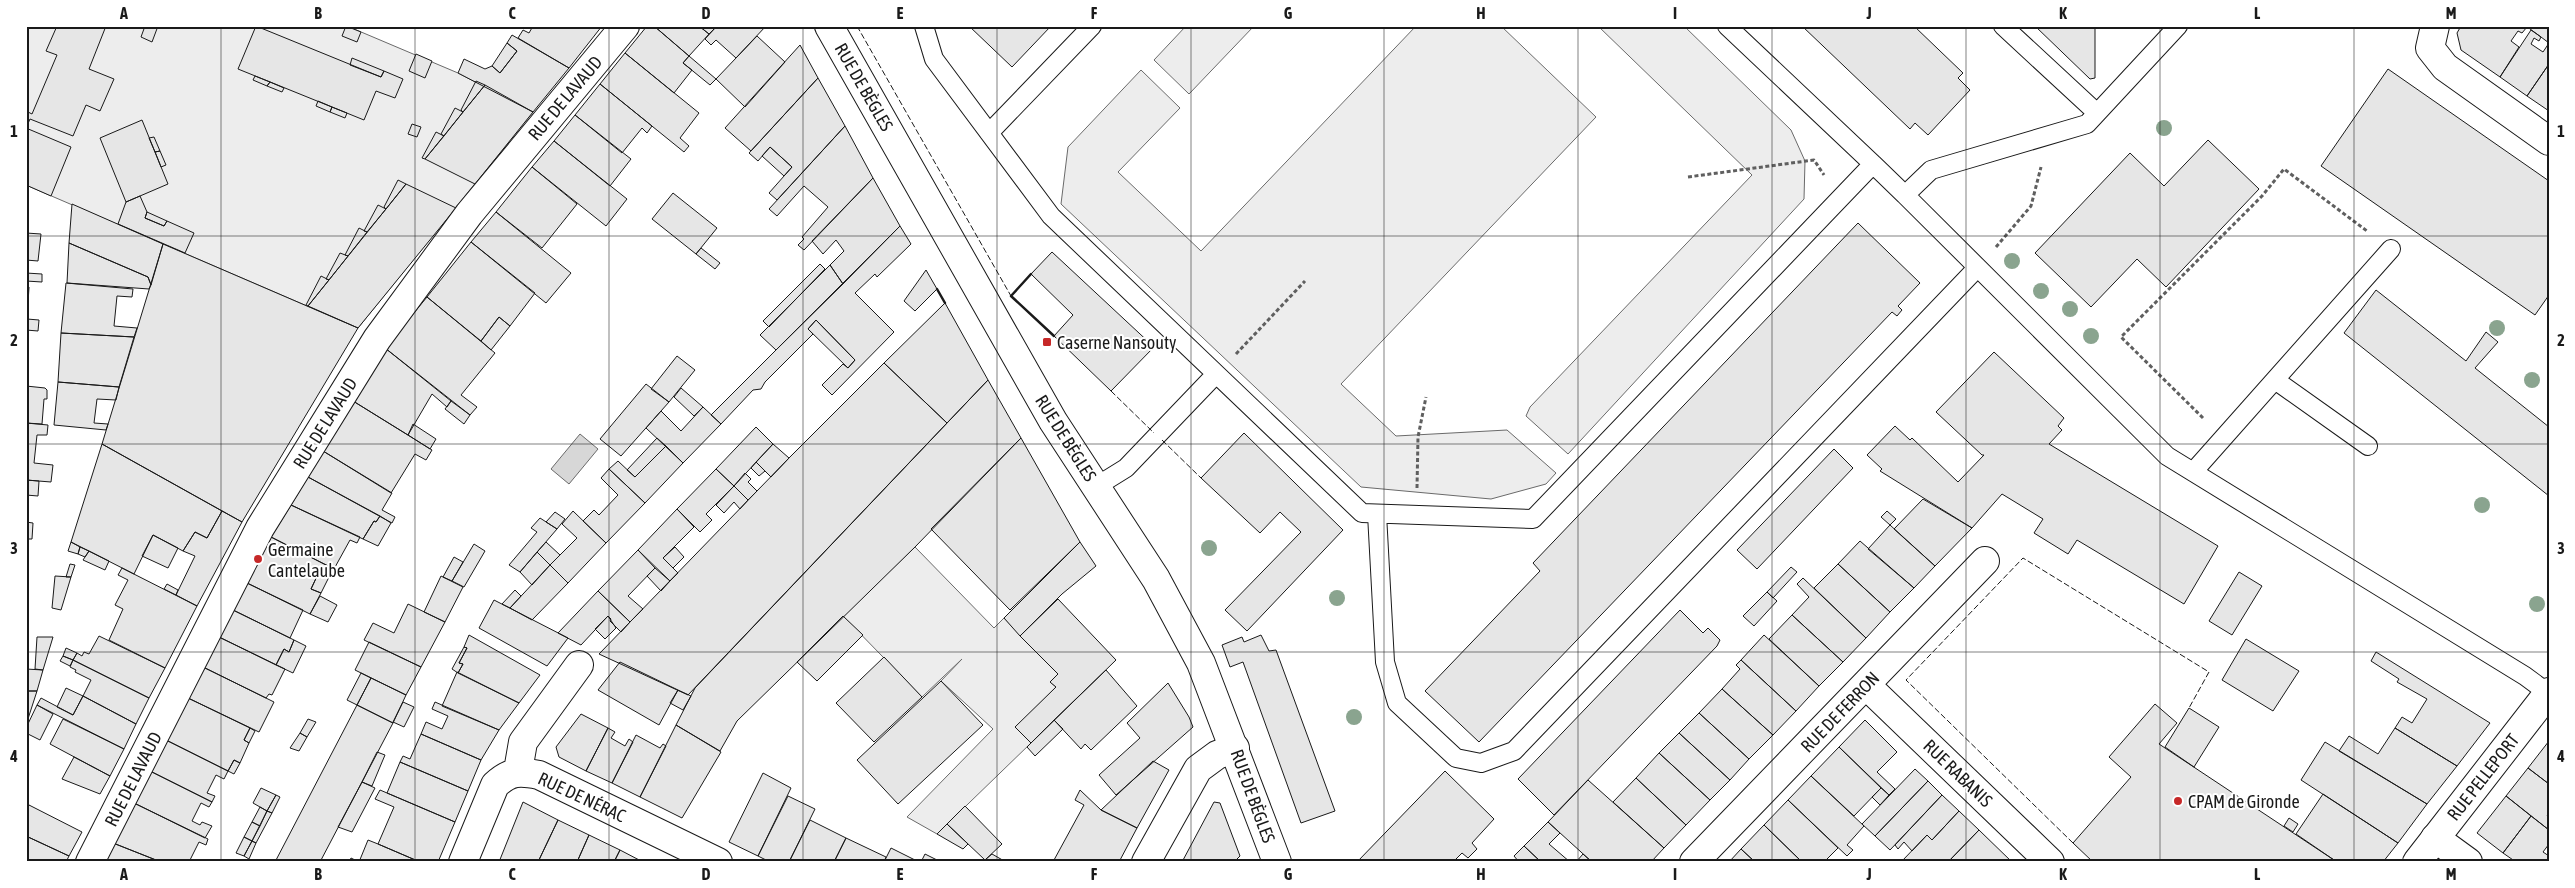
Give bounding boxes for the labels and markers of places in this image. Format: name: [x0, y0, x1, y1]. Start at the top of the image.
place label: Caserne Nansouty: [1057, 332, 1177, 353]
marker: Caserne Nansouty: [1041, 336, 1053, 348]
place label: Germaine Cantelaube: [268, 539, 345, 581]
marker: Germaine Cantelaube: [252, 553, 264, 565]
place label: CPAM de Gironde: [2188, 791, 2300, 812]
marker: CPAM de Gironde: [2172, 795, 2184, 807]

